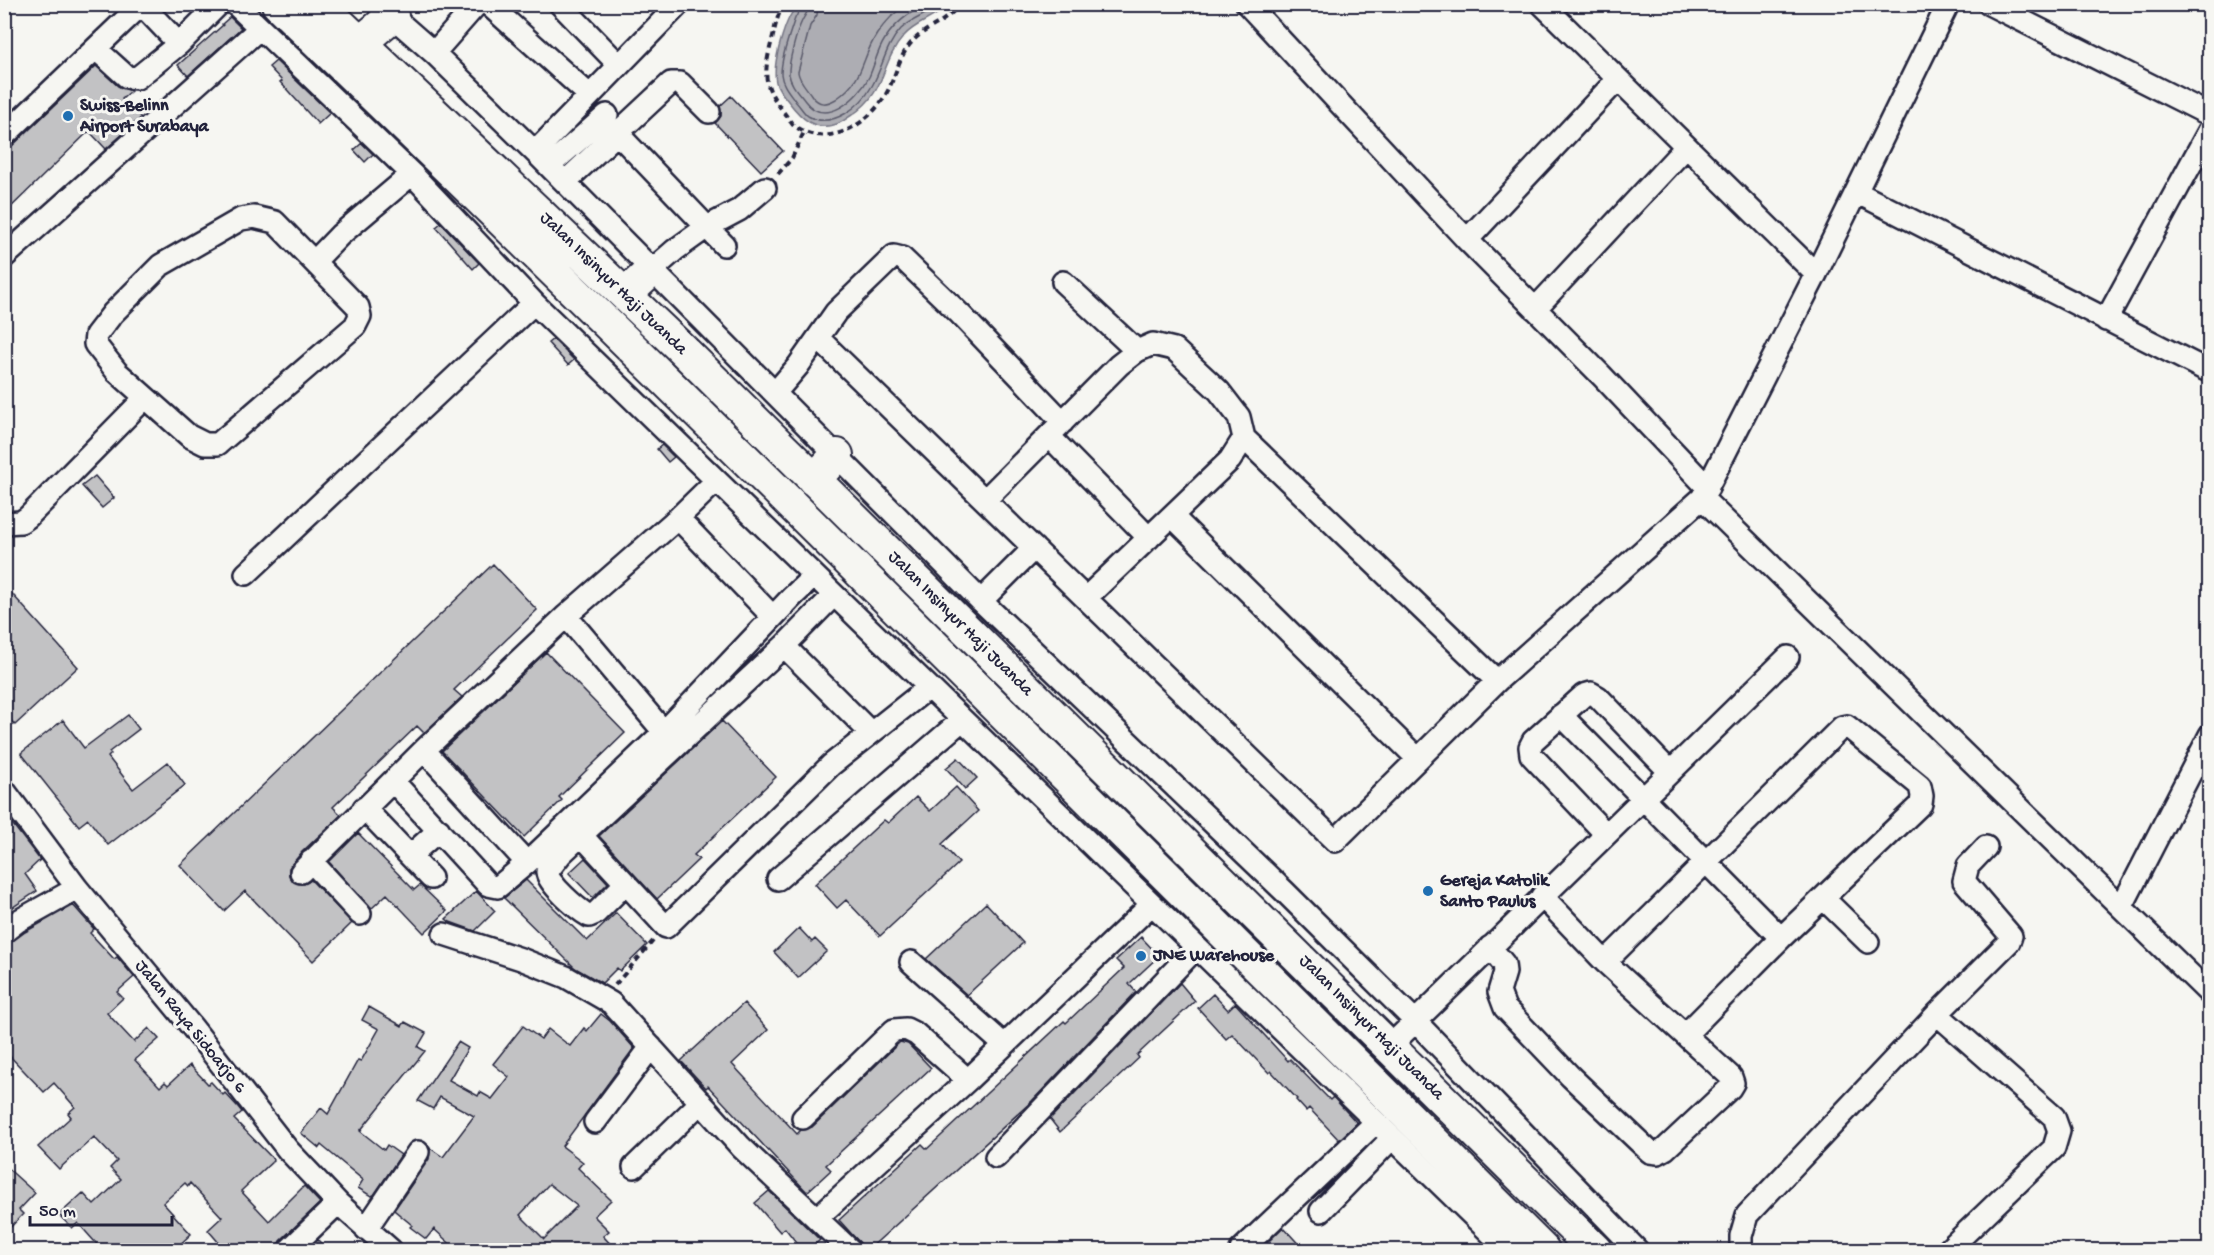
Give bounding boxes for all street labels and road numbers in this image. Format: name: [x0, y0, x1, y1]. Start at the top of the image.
street label: Jalan Insinyur Haji Juanda: [535, 208, 692, 361]
street label: Jalan Insinyur Haji Juanda: [883, 547, 1038, 702]
street label: Jalan Insinyur Haji Juanda: [1294, 951, 1449, 1106]
street label: Jalan Raya Sidoarjo 6: [130, 956, 251, 1099]

